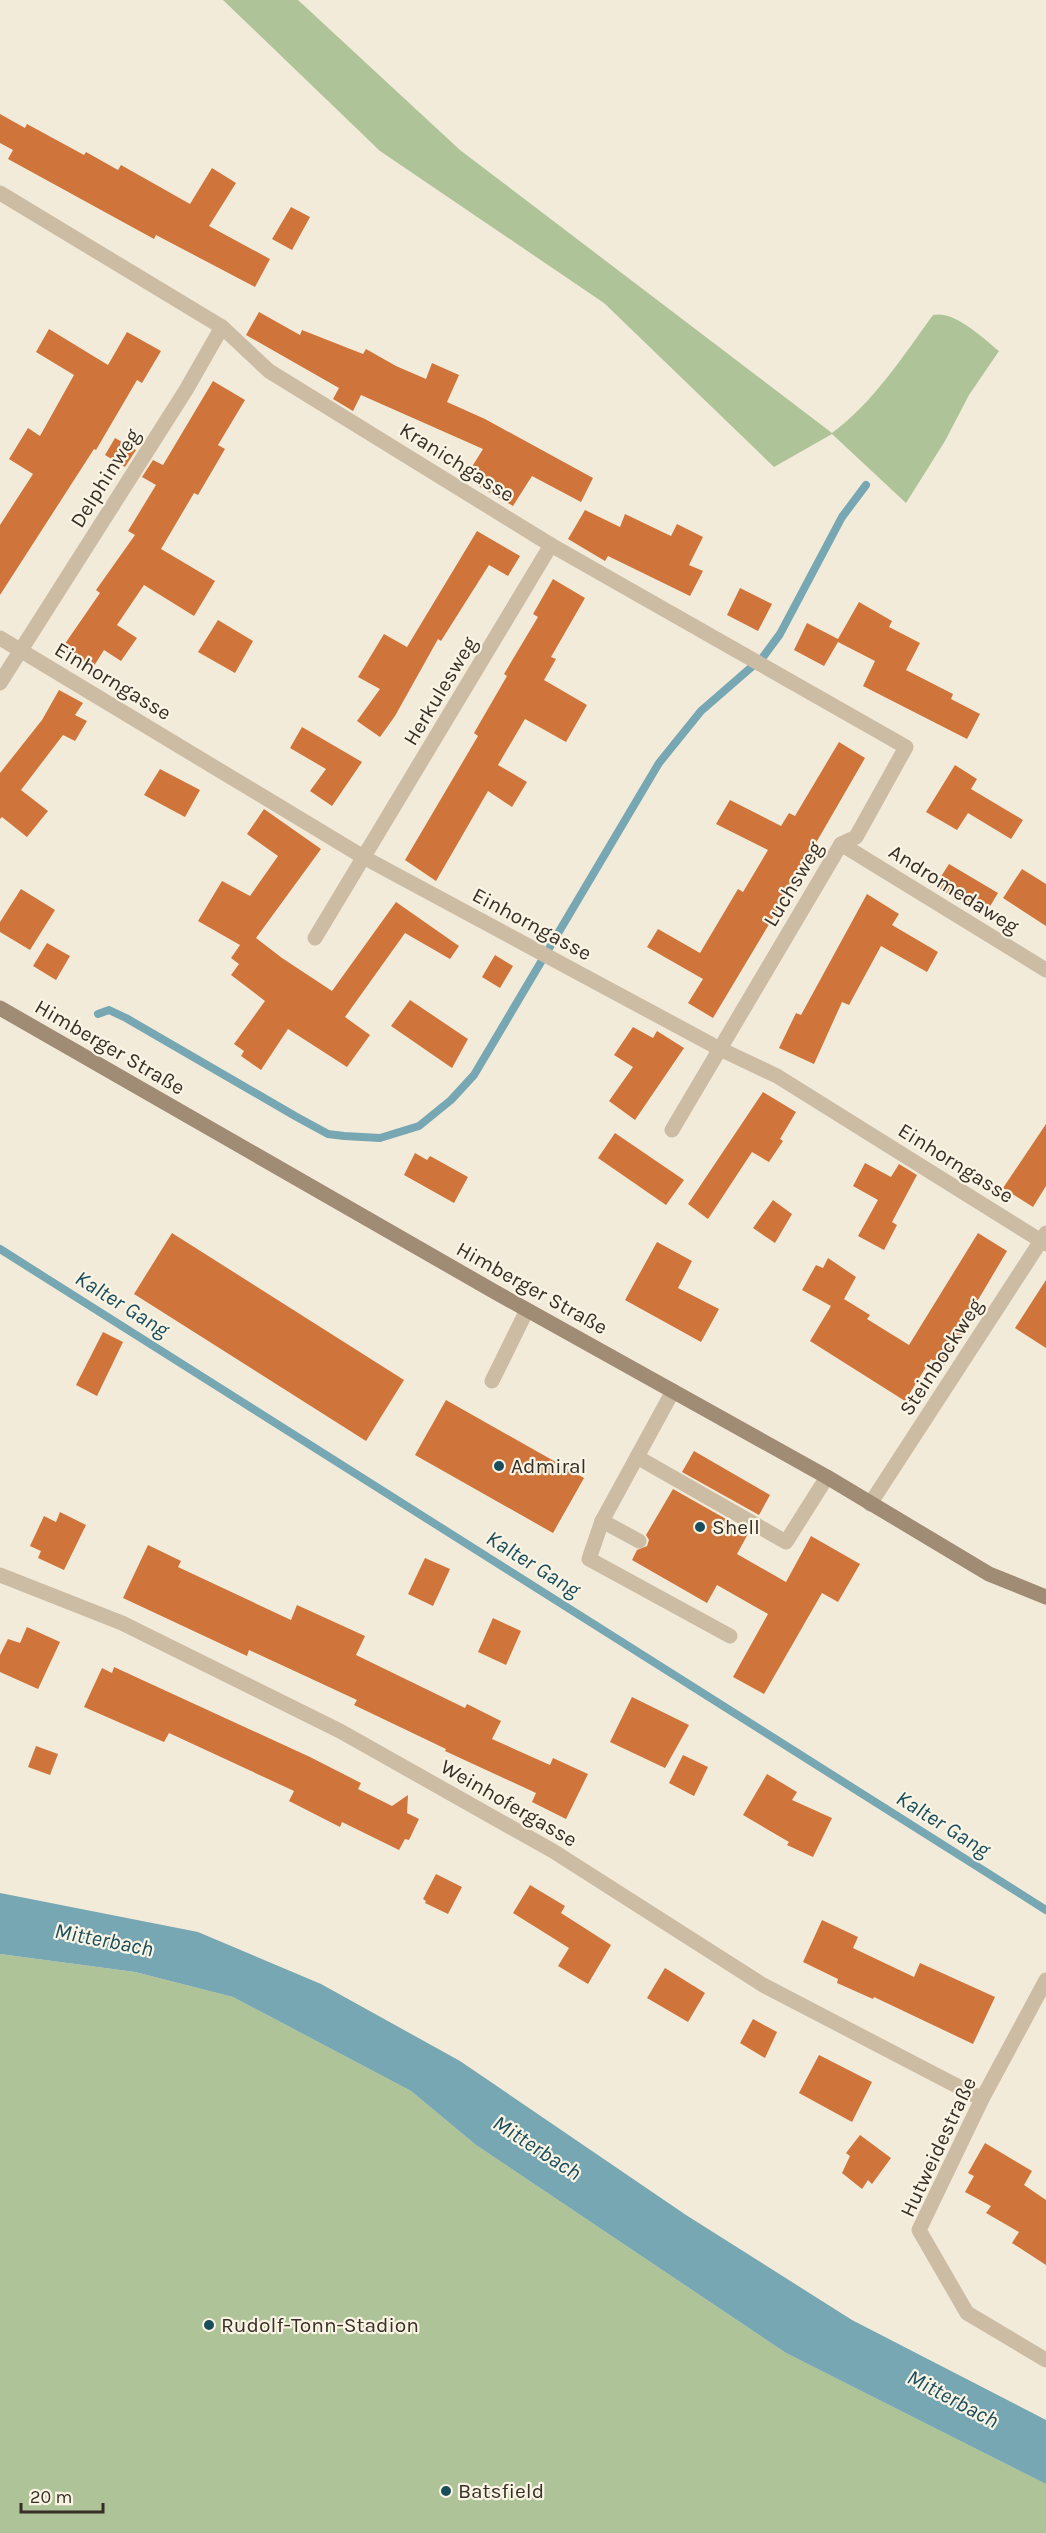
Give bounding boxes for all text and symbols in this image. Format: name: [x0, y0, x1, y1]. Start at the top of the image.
street label: Kranichgasse: [395, 417, 519, 507]
street label: Delphinweg: [65, 424, 145, 532]
street label: Herkulesweg: [398, 632, 482, 750]
street label: Einhorngasse: [50, 637, 176, 725]
street label: Luchsweg: [758, 837, 828, 931]
street label: Andromedaweg: [885, 839, 1023, 939]
street label: Einhorngasse: [468, 883, 596, 965]
street label: Himberger Straße: [31, 994, 189, 1100]
street label: Einhorngasse: [894, 1118, 1018, 1208]
street label: Himberger Straße: [452, 1237, 612, 1339]
water label: Kalter Gang: [70, 1265, 174, 1343]
street label: Steinbockweg: [894, 1294, 988, 1420]
place label: Admiral: [511, 1454, 586, 1478]
marker: Admiral: [492, 1459, 506, 1473]
place label: Shell: [712, 1515, 760, 1539]
marker: Shell: [693, 1520, 707, 1534]
water label: Kalter Gang: [481, 1525, 585, 1603]
street label: Weinhofergasse: [437, 1754, 581, 1852]
water label: Kalter Gang: [891, 1785, 995, 1863]
water label: Mitterbach: [52, 1918, 156, 1962]
street label: Hutweidestraße: [895, 2073, 981, 2221]
water label: Mitterbach: [488, 2110, 586, 2186]
place label: Rudolf-Tonn-Stadion: [221, 2313, 419, 2337]
marker: Rudolf-Tonn-Stadion: [202, 2318, 216, 2332]
water label: Mitterbach: [903, 2364, 1003, 2434]
scale bar: [21, 2476, 104, 2514]
place label: Batsfield: [458, 2479, 544, 2503]
marker: Batsfield: [439, 2484, 453, 2498]
text: 20 m: [30, 2486, 72, 2508]

